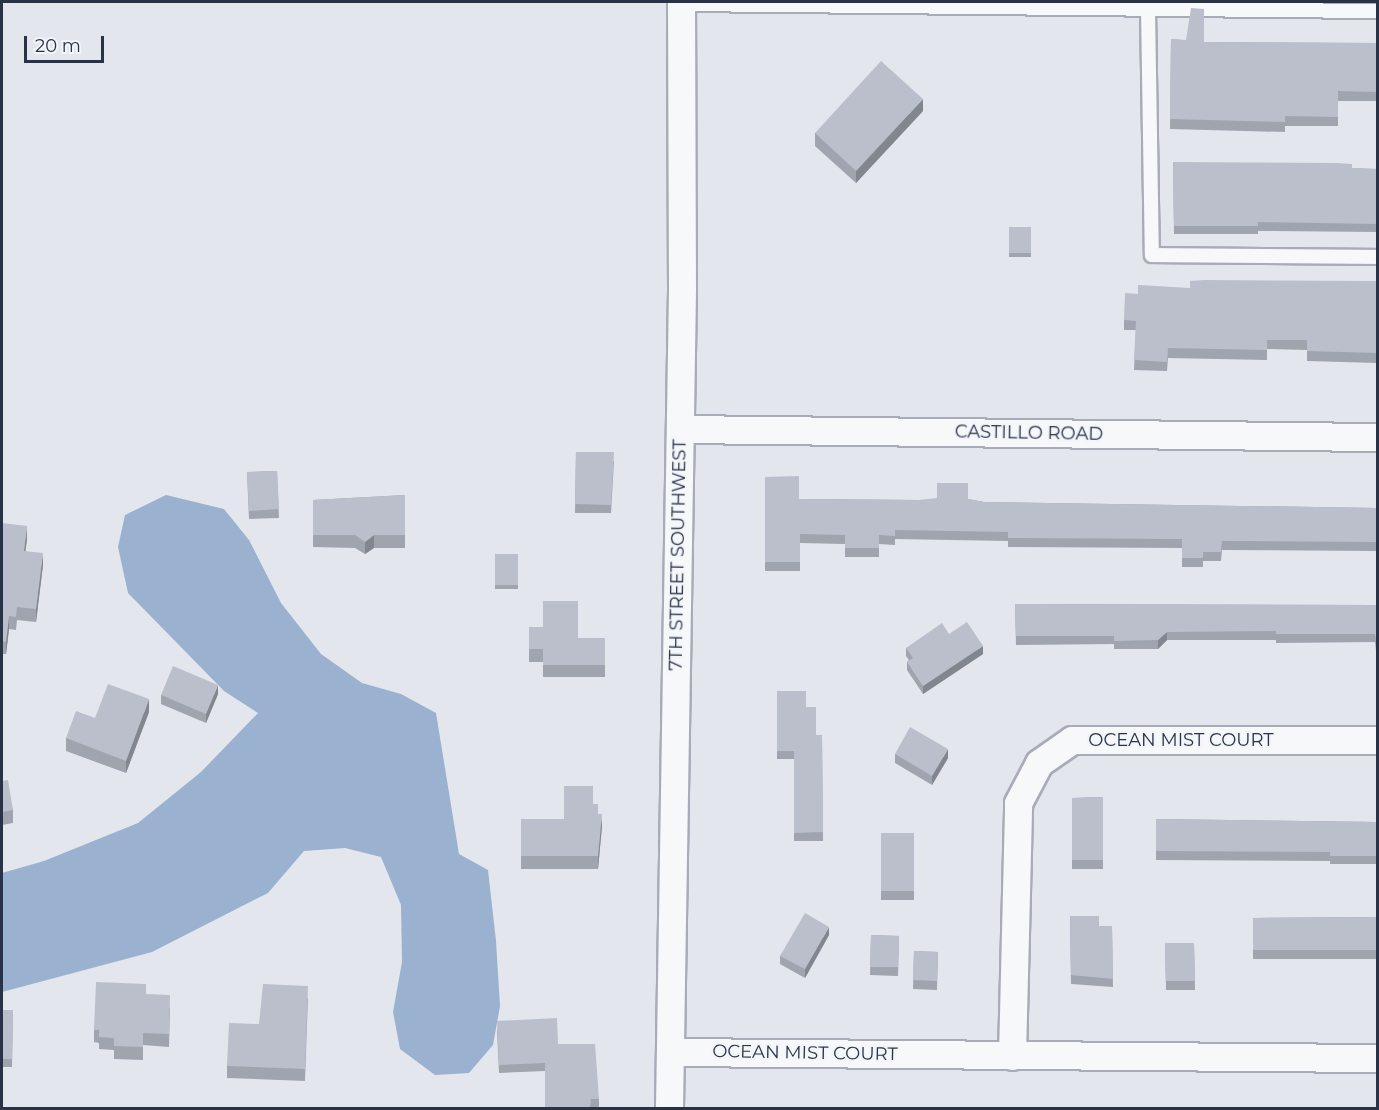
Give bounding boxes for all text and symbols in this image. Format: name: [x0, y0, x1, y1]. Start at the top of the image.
scale bar: [27, 24, 106, 62]
text: 20 m: [35, 35, 81, 57]
street label: CASTILLO ROAD: [955, 421, 1103, 445]
street label: 7TH STREET SOUTHWEST: [665, 439, 691, 671]
street label: OCEAN MIST COURT: [1088, 729, 1274, 751]
street label: OCEAN MIST COURT: [712, 1041, 898, 1065]

